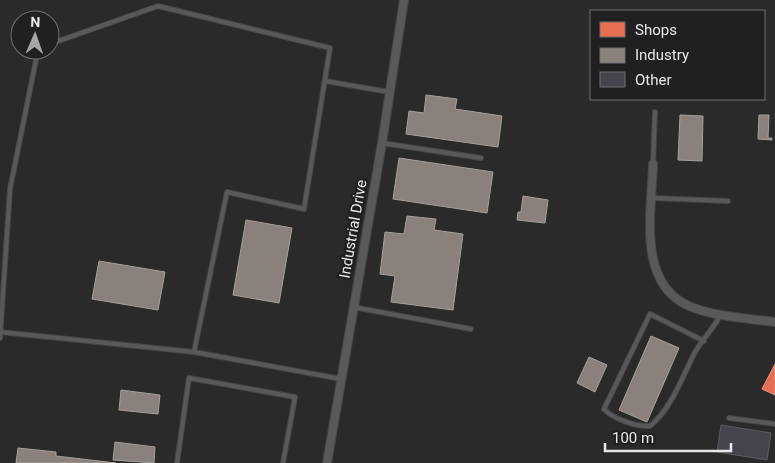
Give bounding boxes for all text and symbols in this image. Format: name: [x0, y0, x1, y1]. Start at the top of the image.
north arrow: [10, 10, 60, 60]
legend: [590, 10, 765, 100]
text: N: [30, 14, 41, 30]
text: Shops: [635, 21, 677, 39]
text: Industry: [635, 46, 689, 64]
text: Other: [635, 71, 672, 89]
street label: Industrial Drive: [335, 178, 371, 280]
scale bar: [605, 420, 731, 452]
text: 100 m: [612, 429, 654, 447]

